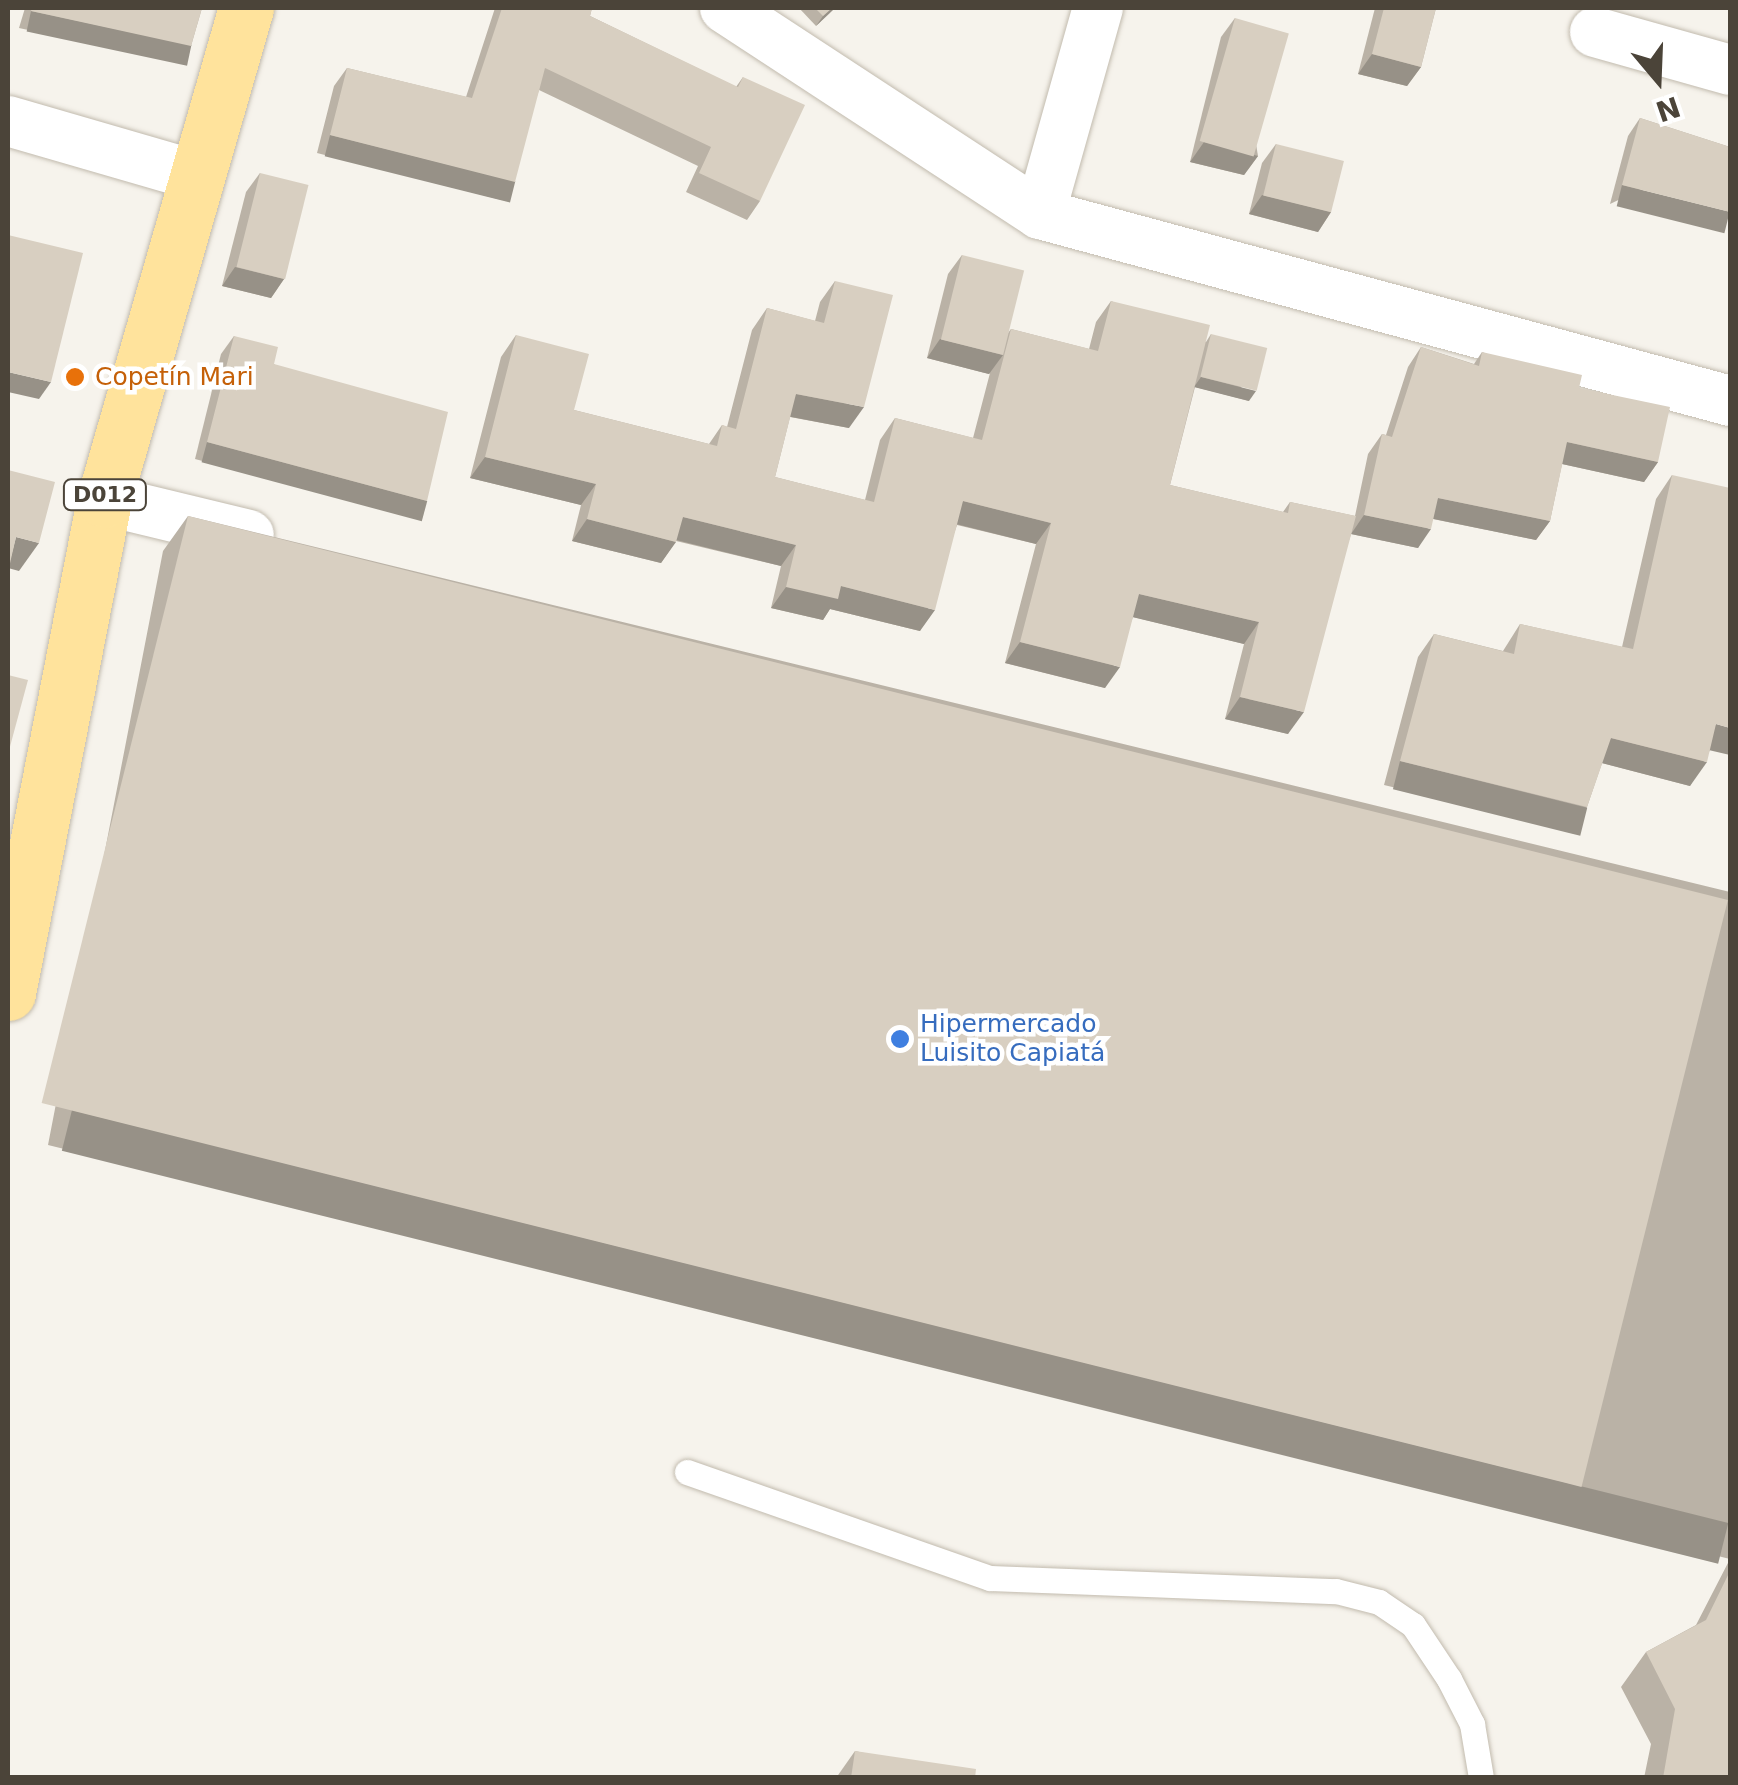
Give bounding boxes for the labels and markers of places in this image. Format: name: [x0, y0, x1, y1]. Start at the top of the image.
place label: Copetín Mari: [95, 362, 254, 392]
marker: Copetín Mari: [64, 366, 86, 388]
place label: Hipermercado Luisito Capiatá: [920, 1010, 1105, 1069]
marker: Hipermercado Luisito Capiatá: [889, 1028, 911, 1050]

